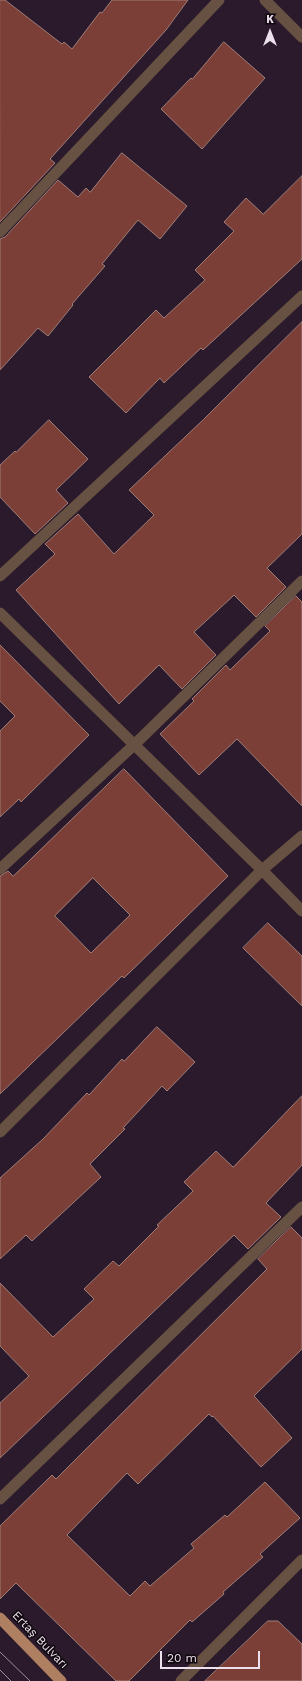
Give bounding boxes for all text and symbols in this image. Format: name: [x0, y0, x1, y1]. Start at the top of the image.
north arrow: [250, 12, 290, 52]
text: K: [266, 13, 274, 26]
street label: Ertaş Bulvarı: [9, 1608, 71, 1672]
scale bar: [162, 1643, 262, 1669]
text: 20 m: [167, 1651, 197, 1665]

